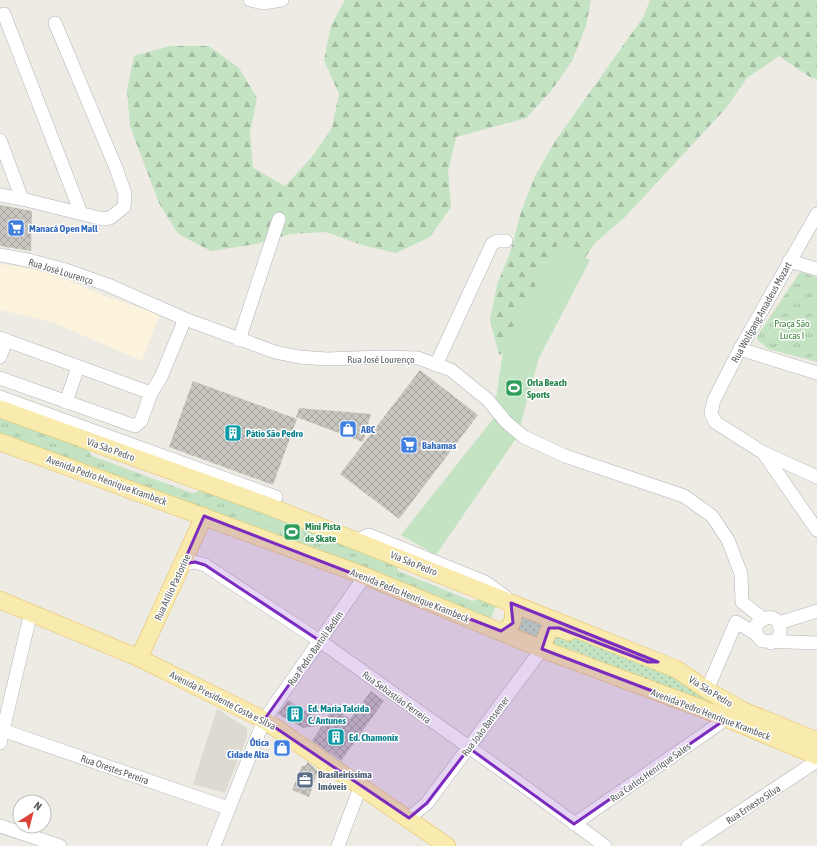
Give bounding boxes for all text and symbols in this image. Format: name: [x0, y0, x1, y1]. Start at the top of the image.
supermarket icon: Manacá Open Mall: [6, 218, 26, 238]
place label: Manacá Open Mall: [29, 223, 98, 234]
street label: Rua José Lourenço: [27, 256, 95, 287]
street label: Rua Wolfgang Amadeus Mozart: [729, 260, 794, 364]
park label: Praça São Lucas I: [774, 318, 810, 341]
street label: Rua José Lourenço: [347, 354, 415, 365]
place label: Orla Beach Sports: [527, 377, 567, 400]
sports icon: Orla Beach Sports: [504, 378, 524, 398]
shop icon: ABC: [338, 419, 358, 439]
building icon: Pátio São Pedro: [223, 423, 243, 443]
place label: ABC: [360, 424, 376, 435]
place label: Pátio São Pedro: [246, 428, 303, 439]
supermarket icon: Bahamas: [399, 435, 419, 455]
street label: Via São Pedro: [86, 436, 136, 463]
place label: Bahamas: [422, 440, 457, 451]
street label: Avenida Pedro Henrique Krambeck: [45, 454, 169, 508]
place label: Mini Pista de Skate: [305, 521, 341, 544]
sports icon: Mini Pista de Skate: [282, 522, 302, 542]
street label: Via São Pedro: [389, 549, 439, 578]
street label: Rua Atílio Pastorine: [152, 552, 193, 622]
street label: Avenida Pedro Henrique Krambeck: [349, 567, 471, 625]
street label: Rua Pedro Bartoli Bedim: [286, 609, 345, 688]
street label: Avenida Presidente Costa e Silva: [168, 669, 278, 732]
street label: Rua Sebastião Ferreira: [360, 669, 433, 726]
street label: Via São Pedro: [687, 674, 735, 709]
street label: Avenida Pedro Henrique Krambeck: [649, 687, 773, 743]
street label: Rua João Bansemer: [459, 694, 512, 758]
place label: Ed. Maria Talcida C. Antunes: [308, 703, 369, 726]
building icon: Ed. Maria Talcida C. Antunes: [285, 704, 305, 724]
building icon: Ed. Chamonix: [326, 727, 346, 747]
place label: Ed. Chamonix: [349, 732, 398, 743]
place label: Ótica Cidade Alta: [227, 737, 269, 760]
shop icon: Ótica Cidade Alta: [272, 738, 292, 758]
street label: Rua Carlos Henrique Sales: [608, 740, 693, 804]
street label: Rua Orestes Pereira: [79, 753, 151, 786]
place label: Brasileiríssima Imóveis: [318, 769, 372, 792]
office icon: Brasileiríssima Imóveis: [295, 770, 315, 790]
street label: Rua Ernesto Silva: [724, 783, 783, 826]
north arrow: [12, 794, 52, 834]
text: N: [32, 799, 44, 813]

